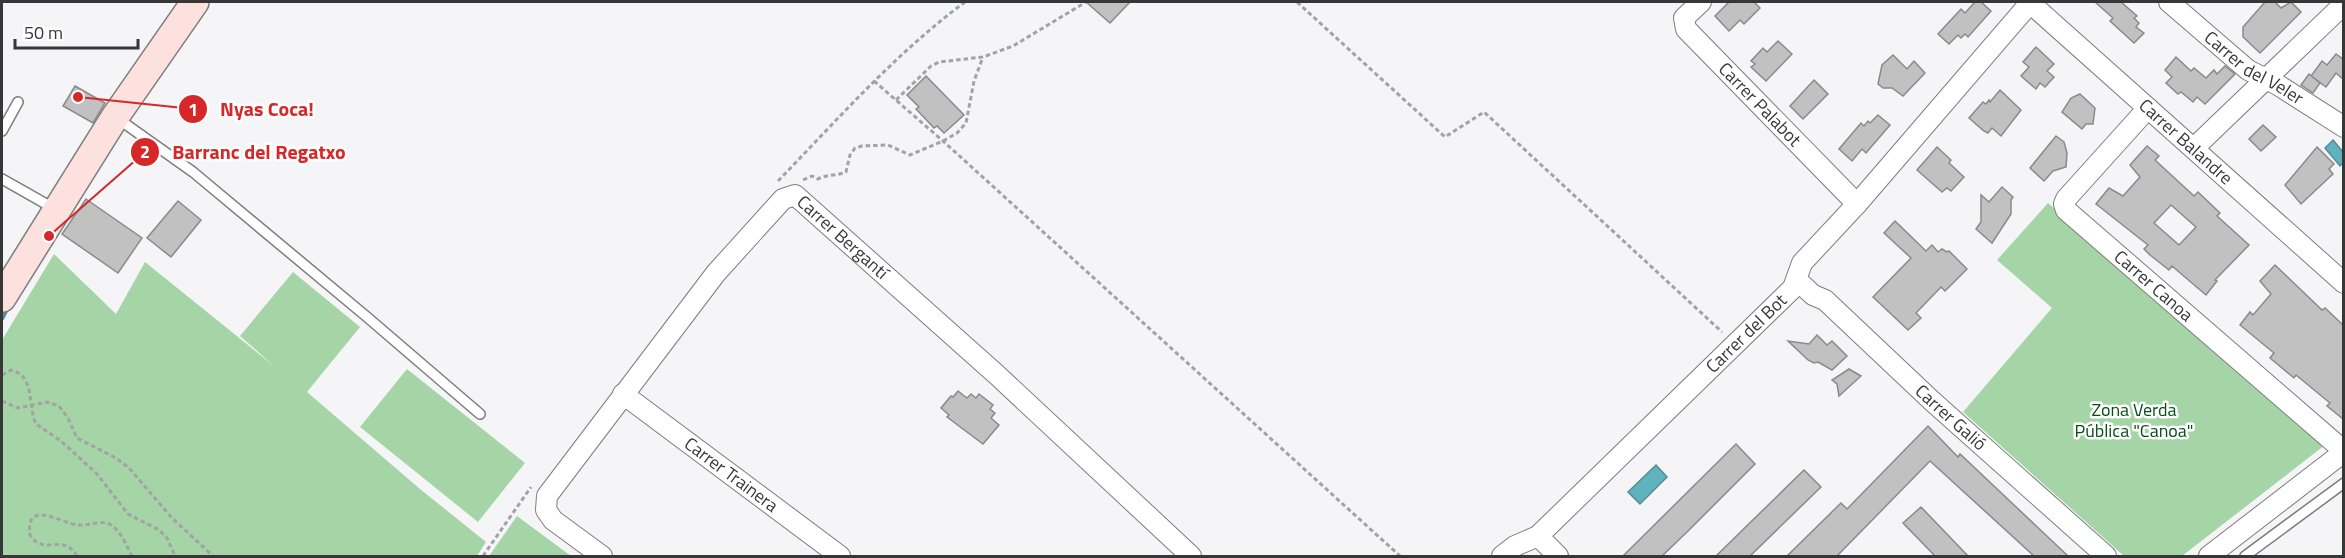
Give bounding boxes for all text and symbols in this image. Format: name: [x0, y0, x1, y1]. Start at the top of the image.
scale bar: [15, 12, 138, 50]
text: 50 m: [24, 19, 63, 46]
street label: Carrer del Veler: [2199, 24, 2309, 111]
street label: Carrer Palabot: [1713, 56, 1808, 153]
callout: Nyas Coca!: [178, 90, 326, 128]
street label: Carrer Balandre: [2133, 92, 2239, 191]
text: Nyas Coca!: [220, 93, 314, 124]
text: 1: [188, 96, 198, 123]
callout: Barranc del Regatxo: [130, 133, 358, 171]
text: Barranc del Regatxo: [172, 136, 346, 167]
text: 2: [140, 138, 150, 165]
street label: Carrer Bergantí: [791, 189, 896, 287]
street label: Carrer Canoa: [2108, 243, 2199, 328]
street label: Carrer del Bot: [1699, 287, 1793, 379]
street label: Carrer Galió: [1909, 378, 1993, 457]
park label: Zona Verda Pública "Canoa": [2075, 396, 2193, 444]
street label: Carrer Trainera: [679, 430, 784, 519]

